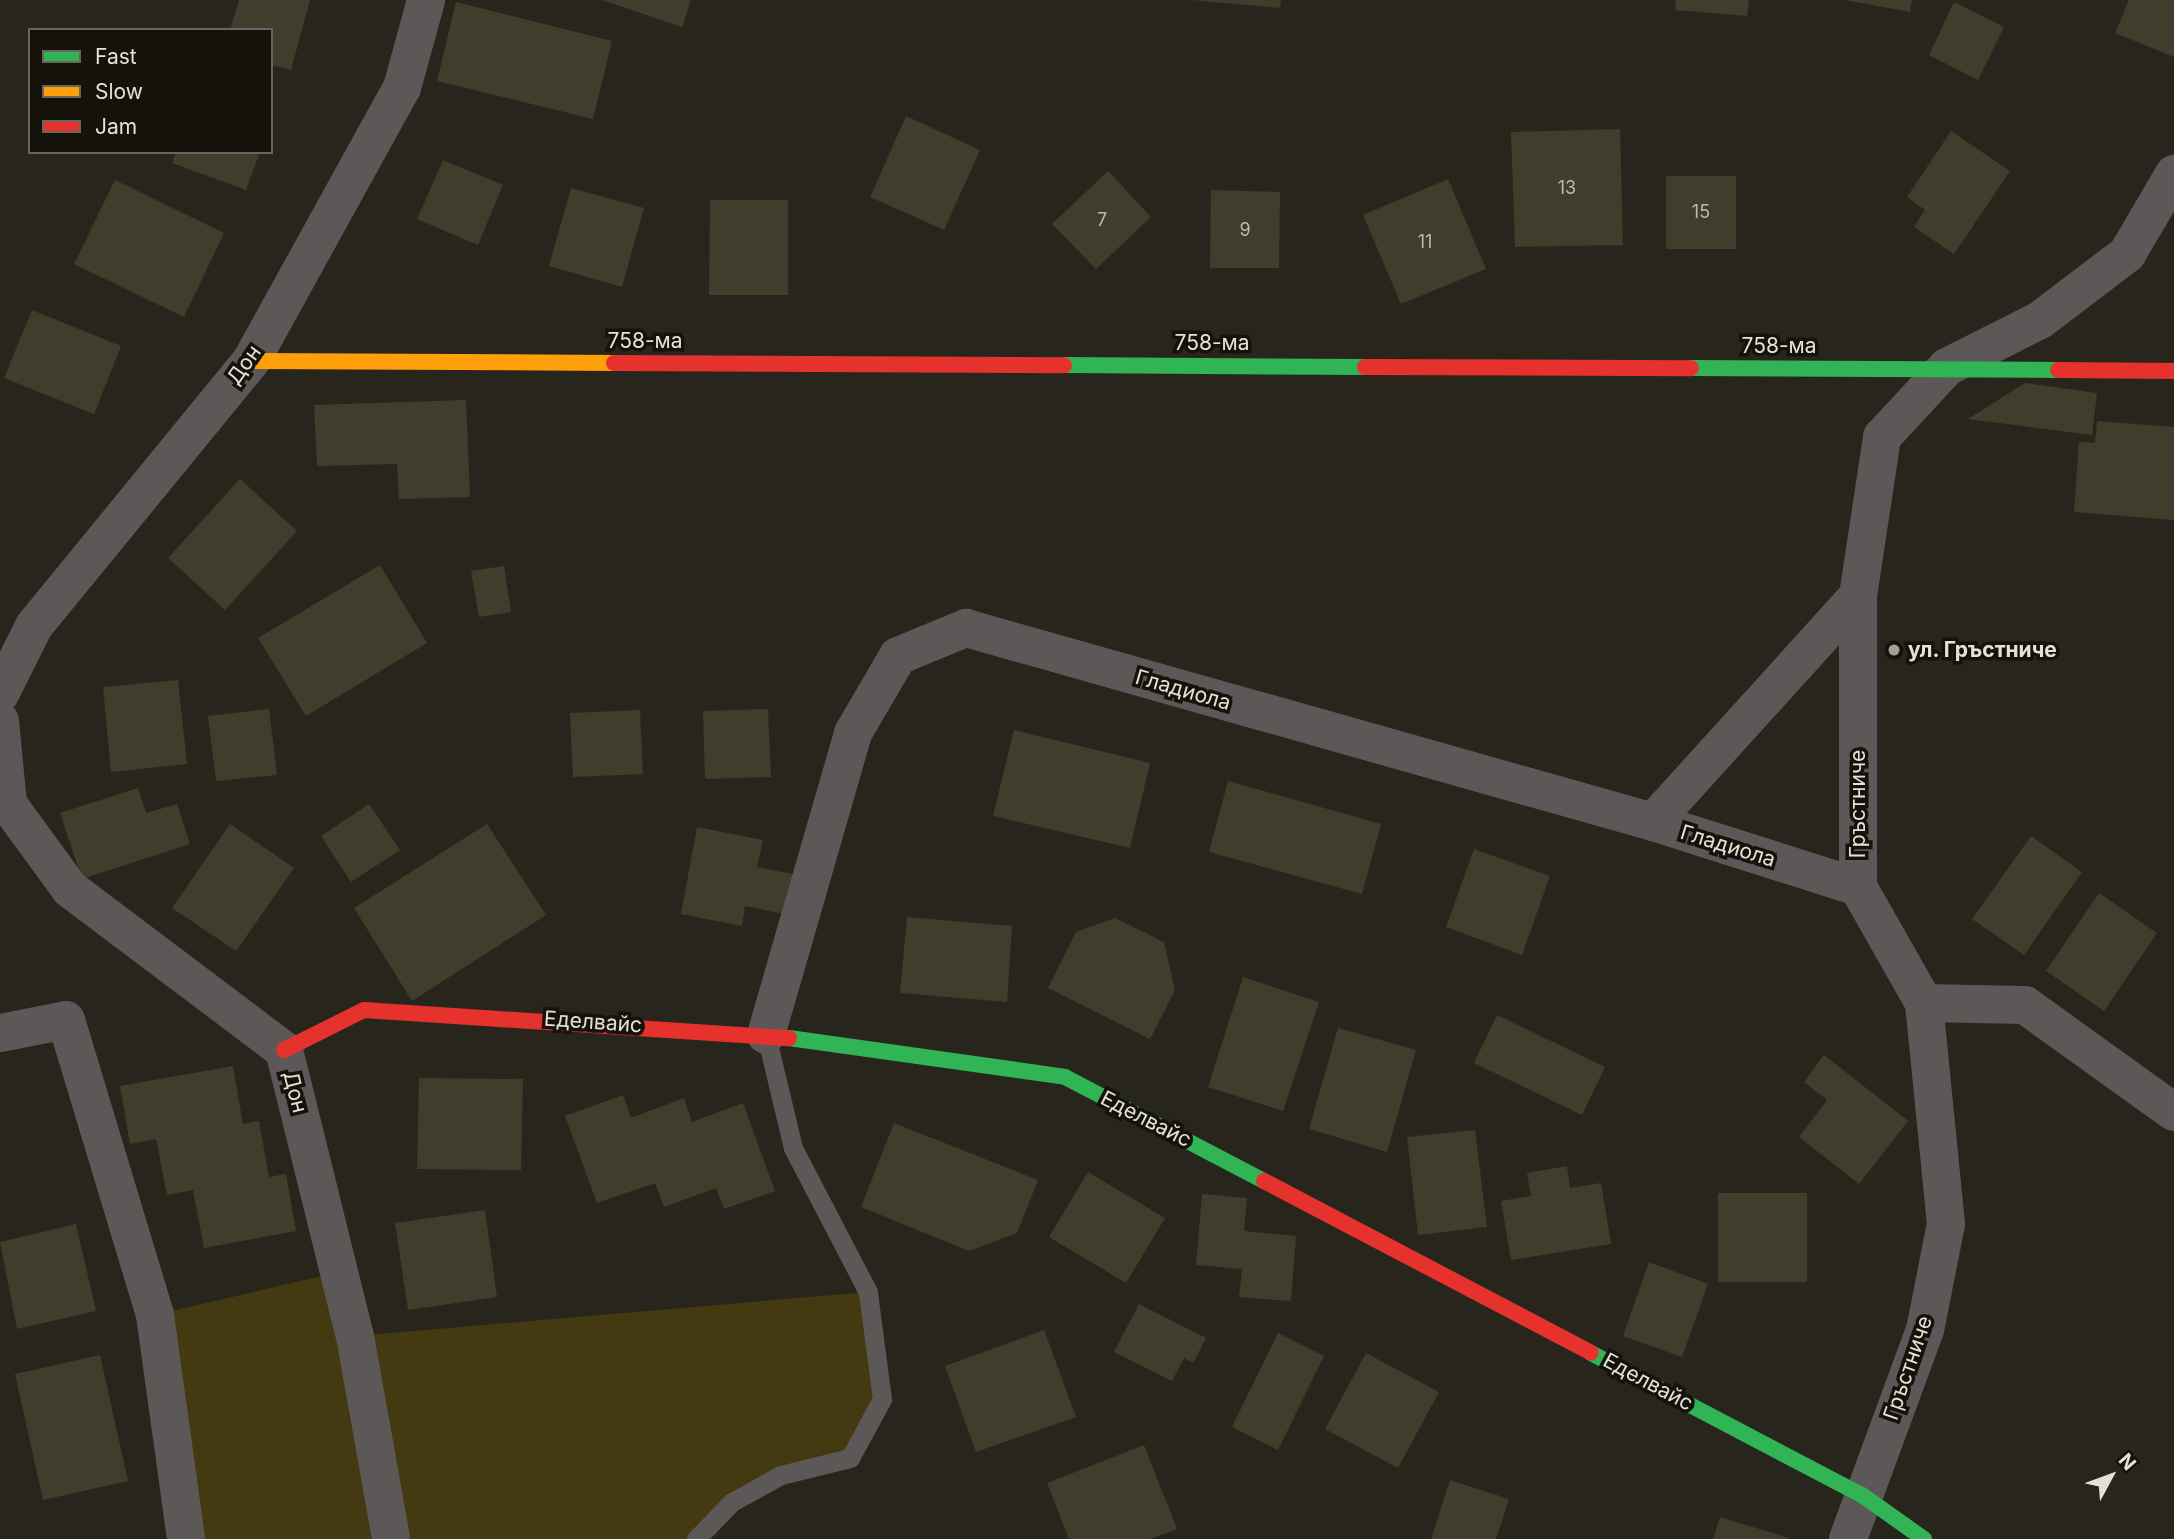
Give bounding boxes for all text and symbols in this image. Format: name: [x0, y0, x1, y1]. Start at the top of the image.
legend: [28, 28, 273, 154]
text: Fast: [95, 44, 137, 69]
text: Slow: [95, 79, 143, 104]
text: Jam: [95, 114, 137, 139]
house number: 13: [1558, 177, 1576, 199]
house number: 15: [1692, 201, 1710, 223]
house number: 7: [1097, 209, 1107, 231]
house number: 9: [1239, 219, 1251, 241]
house number: 11: [1418, 231, 1432, 253]
street label: 758-ма: [607, 328, 683, 354]
street label: 758-ма: [1174, 330, 1250, 356]
street label: 758-ма: [1741, 333, 1817, 359]
street label: Дон: [222, 340, 266, 390]
place label: ул. Гръстниче: [1908, 637, 2057, 663]
marker: ул. Гръстниче: [1886, 642, 1902, 658]
street label: Гладиола: [1132, 664, 1234, 716]
street label: Гръстниче: [1845, 750, 1871, 858]
street label: Гладиола: [1677, 820, 1779, 872]
street label: Еделвайс: [543, 1006, 643, 1038]
street label: Дон: [278, 1068, 312, 1116]
street label: Еделвайс: [1097, 1085, 1195, 1153]
street label: Гръстниче: [1878, 1313, 1938, 1423]
street label: Еделвайс: [1599, 1348, 1697, 1416]
north arrow: [2076, 1441, 2146, 1511]
text: N: [2114, 1449, 2141, 1475]

